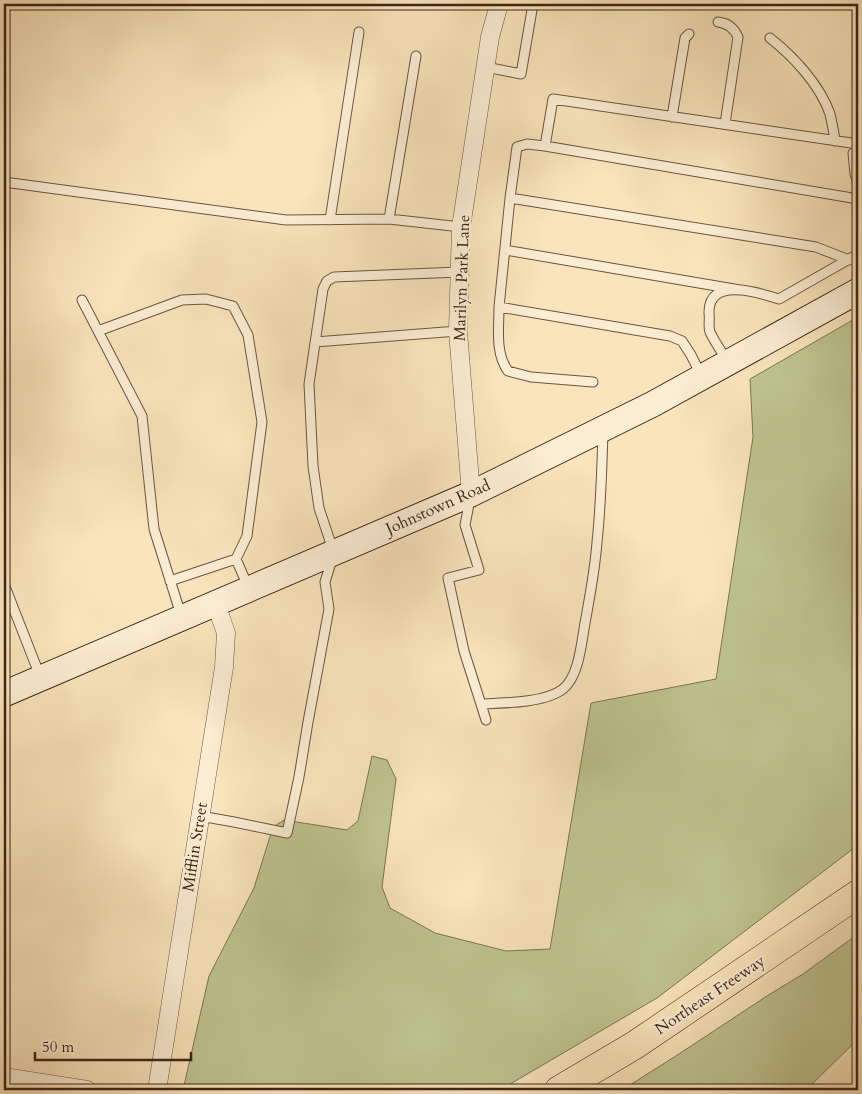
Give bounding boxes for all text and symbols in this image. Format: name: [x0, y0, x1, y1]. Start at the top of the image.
street label: Marilyn Park Lane: [449, 215, 475, 341]
street label: Johnstown Road: [380, 474, 494, 541]
street label: Mifflin Street: [177, 801, 213, 893]
street label: Northeast Freeway: [651, 950, 770, 1040]
scale bar: [35, 1029, 191, 1061]
text: 50 m: [42, 1037, 74, 1057]

